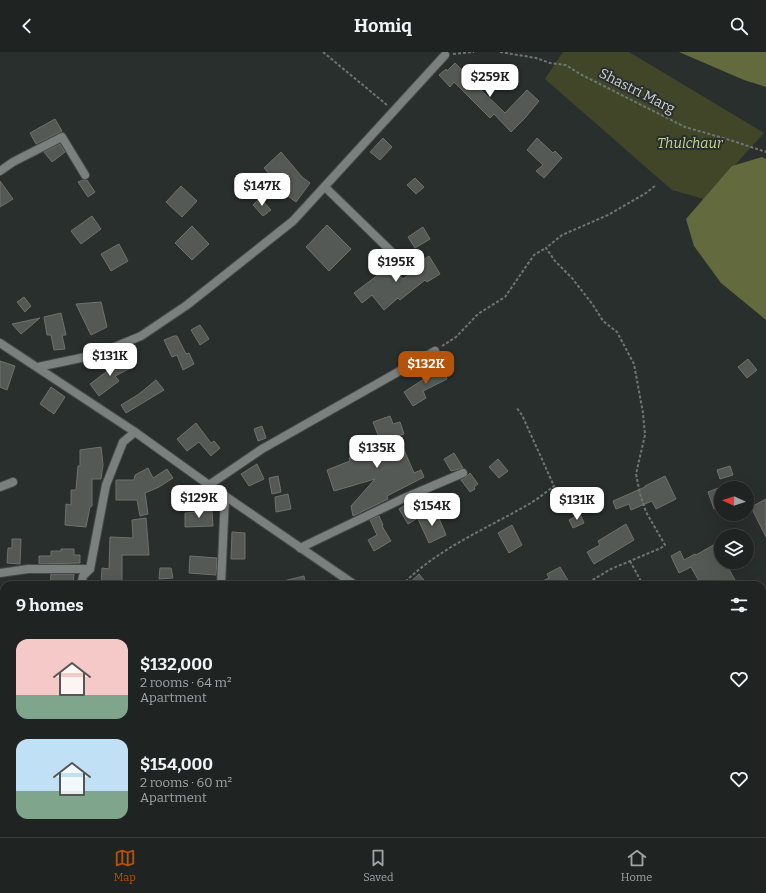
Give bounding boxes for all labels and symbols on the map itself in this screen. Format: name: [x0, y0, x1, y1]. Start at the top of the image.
pin: $259K: [462, 64, 518, 98]
street label: Shastri Marg: [596, 65, 678, 118]
park label: Thulchaur: [657, 135, 724, 152]
pin: $147K: [234, 173, 290, 207]
pin: $195K: [368, 249, 424, 283]
pin: $131K: [82, 343, 138, 377]
pin: $132K: [398, 351, 454, 385]
pin: $135K: [349, 435, 405, 469]
north arrow: [714, 481, 754, 521]
pin: $129K: [171, 485, 227, 519]
pin: $131K: [549, 487, 605, 521]
pin: $154K: [404, 493, 460, 527]

